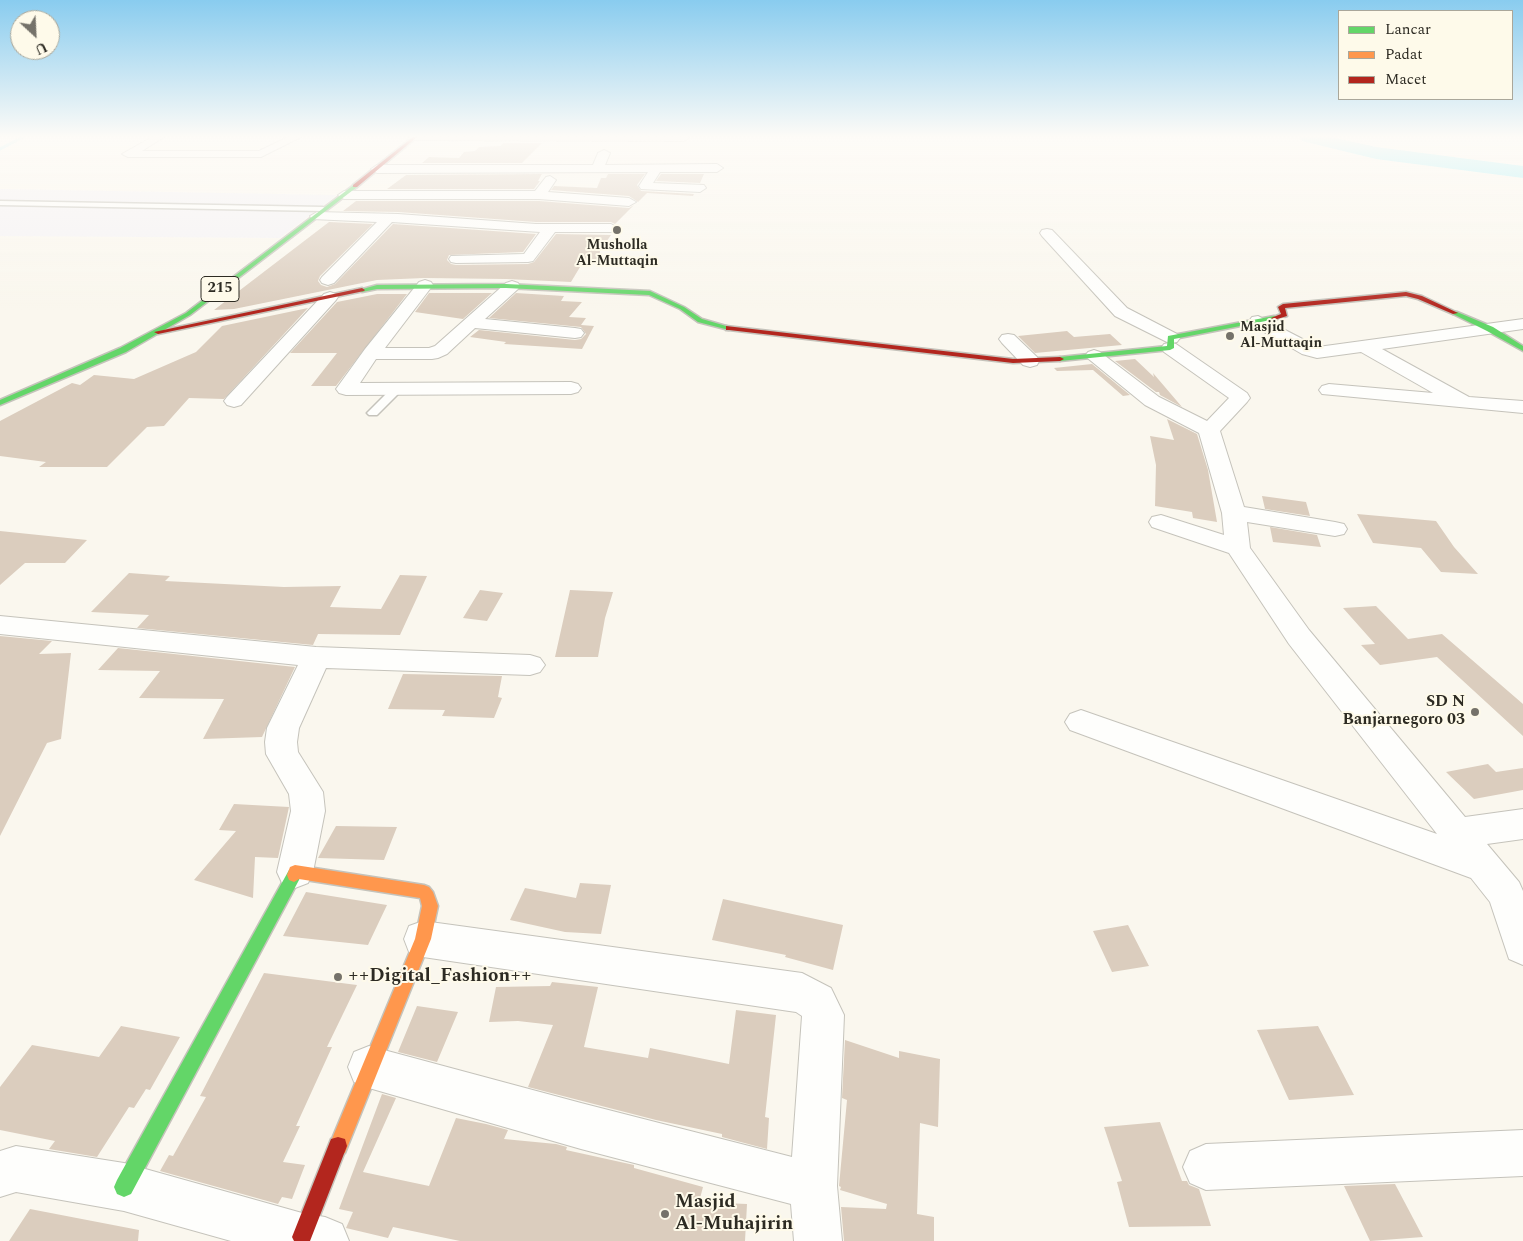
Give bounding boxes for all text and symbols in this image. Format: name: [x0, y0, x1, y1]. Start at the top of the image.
north arrow: [10, 10, 60, 60]
legend: [1338, 10, 1513, 100]
text: Lancar: [1385, 18, 1431, 41]
text: U: [31, 36, 51, 60]
text: Padat: [1385, 43, 1423, 66]
text: Macet: [1385, 68, 1426, 91]
marker: Musholla Al-Muttaqin: [611, 224, 623, 236]
place label: Musholla Al-Muttaqin: [576, 238, 658, 270]
road number: 215: [201, 276, 239, 302]
place label: Masjid Al-Muttaqin: [1240, 320, 1322, 352]
marker: Masjid Al-Muttaqin: [1224, 330, 1236, 342]
place label: SD N Banjarnegoro 03: [1342, 693, 1465, 731]
marker: SD N Banjarnegoro 03: [1469, 706, 1481, 718]
place label: ++Digital_Fashion++: [348, 966, 532, 988]
marker: ++Digital_Fashion++: [332, 971, 344, 983]
place label: Masjid Al-Muhajirin: [675, 1192, 793, 1236]
marker: Masjid Al-Muhajirin: [659, 1208, 671, 1220]

